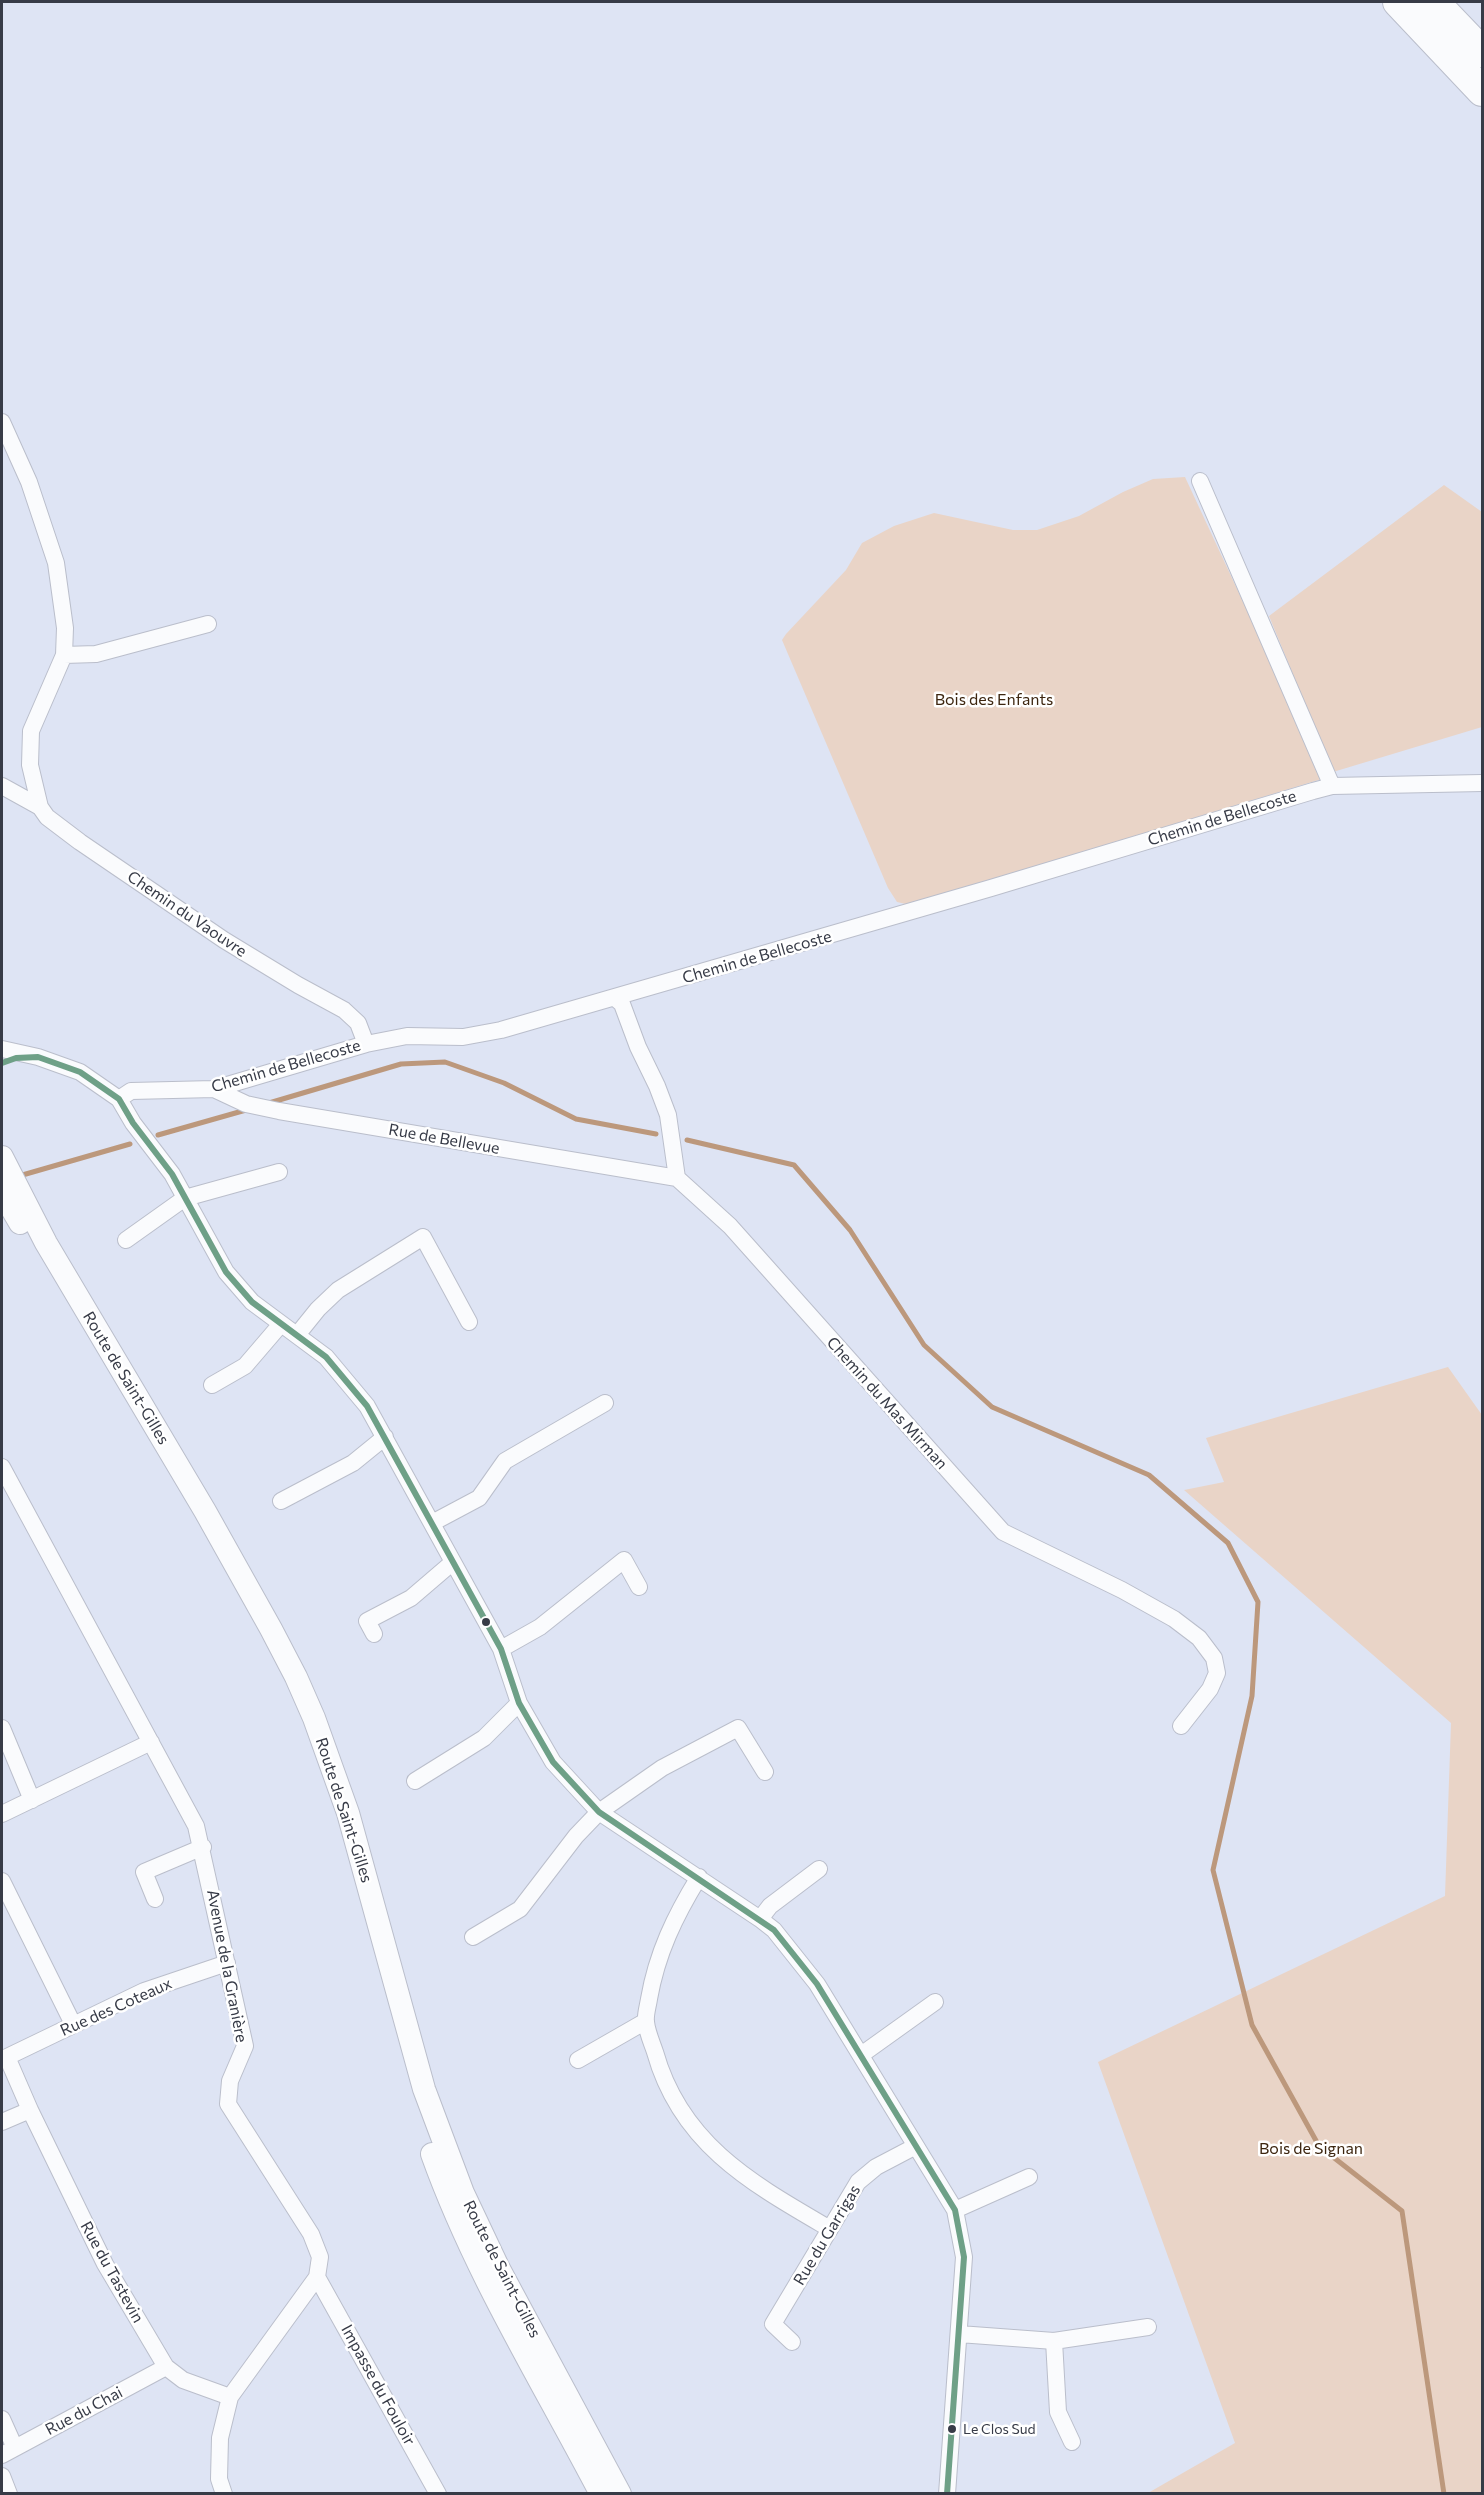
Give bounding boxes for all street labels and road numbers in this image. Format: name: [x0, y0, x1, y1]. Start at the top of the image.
street label: Chemin de Bellecoste: [1145, 786, 1299, 850]
street label: Chemin du Vaouvre: [124, 867, 250, 961]
street label: Chemin de Bellecoste: [680, 926, 834, 988]
street label: Chemin de Bellecoste: [209, 1035, 363, 1097]
street label: Rue de Bellevue: [387, 1120, 501, 1158]
street label: Route de Saint-Gilles: [79, 1308, 173, 1448]
street label: Chemin du Mas Mirman: [823, 1333, 951, 1473]
street label: Route de Saint-Gilles: [311, 1735, 377, 1885]
street label: Avenue de la Granière: [203, 1888, 251, 2044]
street label: Rue des Coteaux: [57, 1974, 175, 2040]
street label: Rue du Garrigas: [790, 2181, 864, 2289]
street label: Route de Saint-Gilles: [459, 2197, 545, 2341]
street label: Rue du Tastevin: [76, 2218, 148, 2326]
street label: Impasse du Fouloir: [337, 2321, 419, 2449]
street label: Rue du Chai: [42, 2383, 126, 2439]

